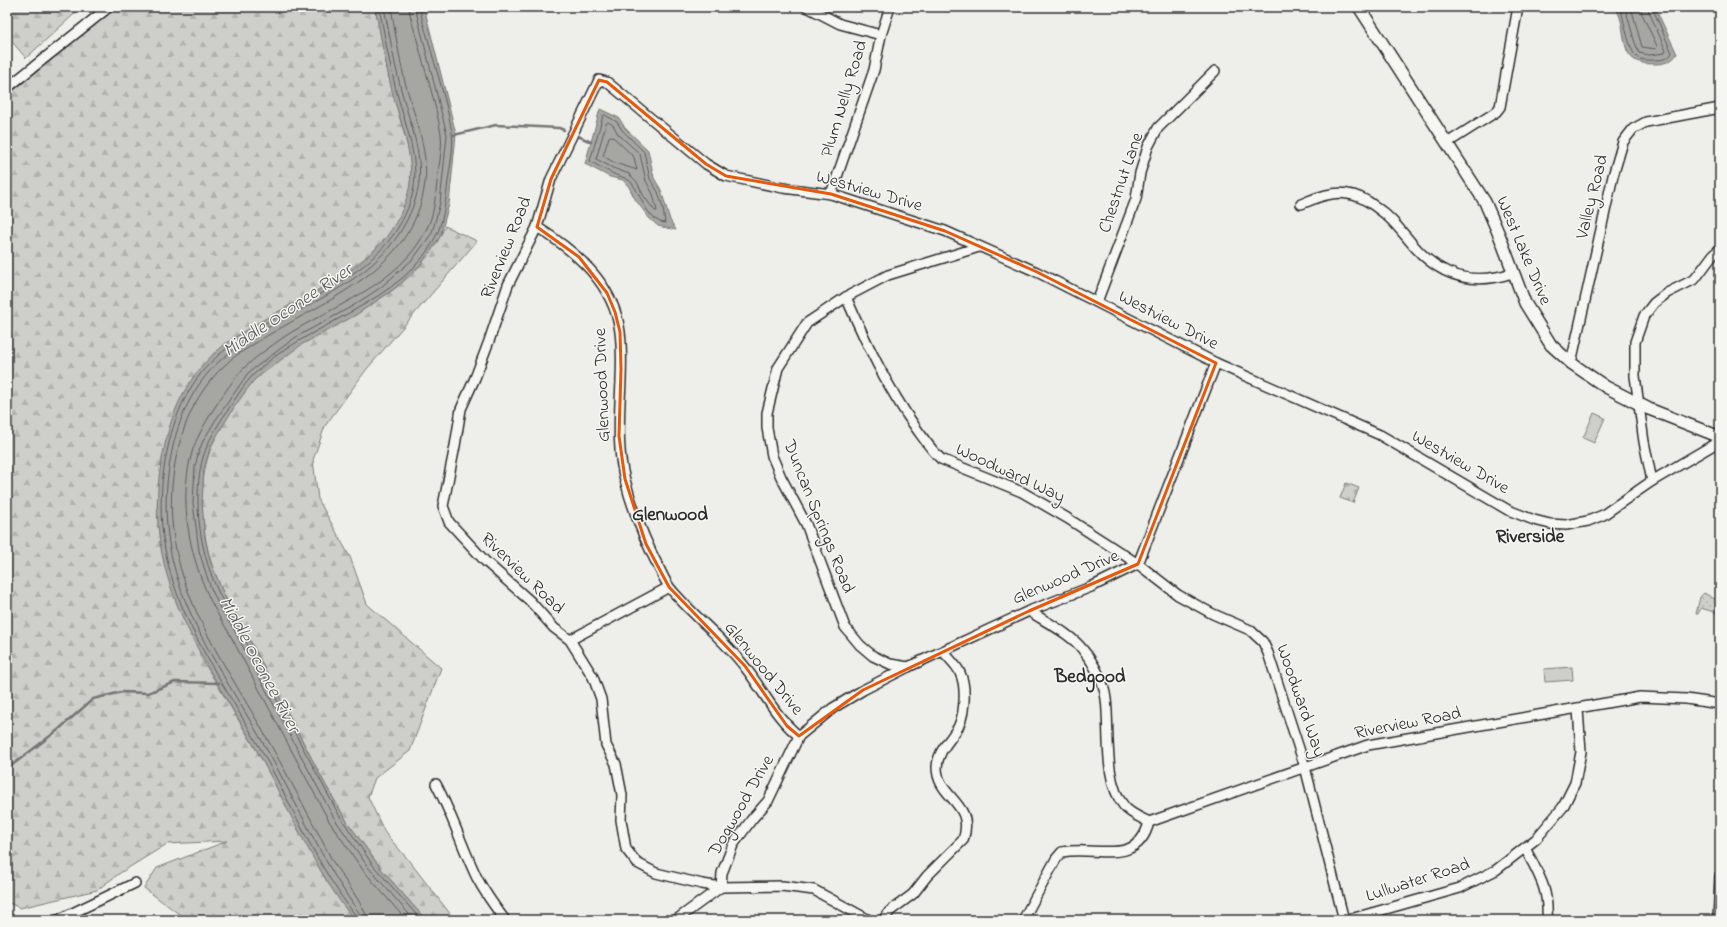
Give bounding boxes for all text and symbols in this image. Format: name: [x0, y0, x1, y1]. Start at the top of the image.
street label: Plum Nelly Road: [815, 37, 875, 161]
street label: Chestnut Lane: [1093, 128, 1152, 237]
street label: Valley Road: [1570, 152, 1616, 243]
street label: Westview Drive: [813, 164, 926, 220]
street label: West Lake Drive: [1488, 192, 1558, 310]
street label: Riverview Road: [475, 193, 539, 303]
water label: Middle Oconee River: [218, 256, 360, 364]
street label: Westview Drive: [1113, 285, 1223, 358]
street label: Glenwood Drive: [588, 327, 618, 442]
street label: Westview Drive: [1406, 424, 1515, 502]
street label: Duncan Springs Road: [774, 435, 861, 598]
street label: Woodward Way: [951, 437, 1069, 511]
district label: Glenwood: [632, 502, 708, 529]
district label: Riverside: [1496, 524, 1565, 551]
street label: Riverview Road: [474, 527, 570, 621]
street label: Glenwood Drive: [1009, 543, 1124, 612]
water label: Middle Oconee River: [212, 592, 307, 740]
street label: Glenwood Drive: [717, 617, 809, 722]
street label: Woodward Way: [1268, 641, 1332, 761]
district label: Bedgood: [1054, 664, 1126, 693]
street label: Riverview Road: [1352, 701, 1464, 747]
street label: Dogwood Drive: [702, 750, 783, 863]
street label: Lullwater Road: [1363, 852, 1473, 910]

